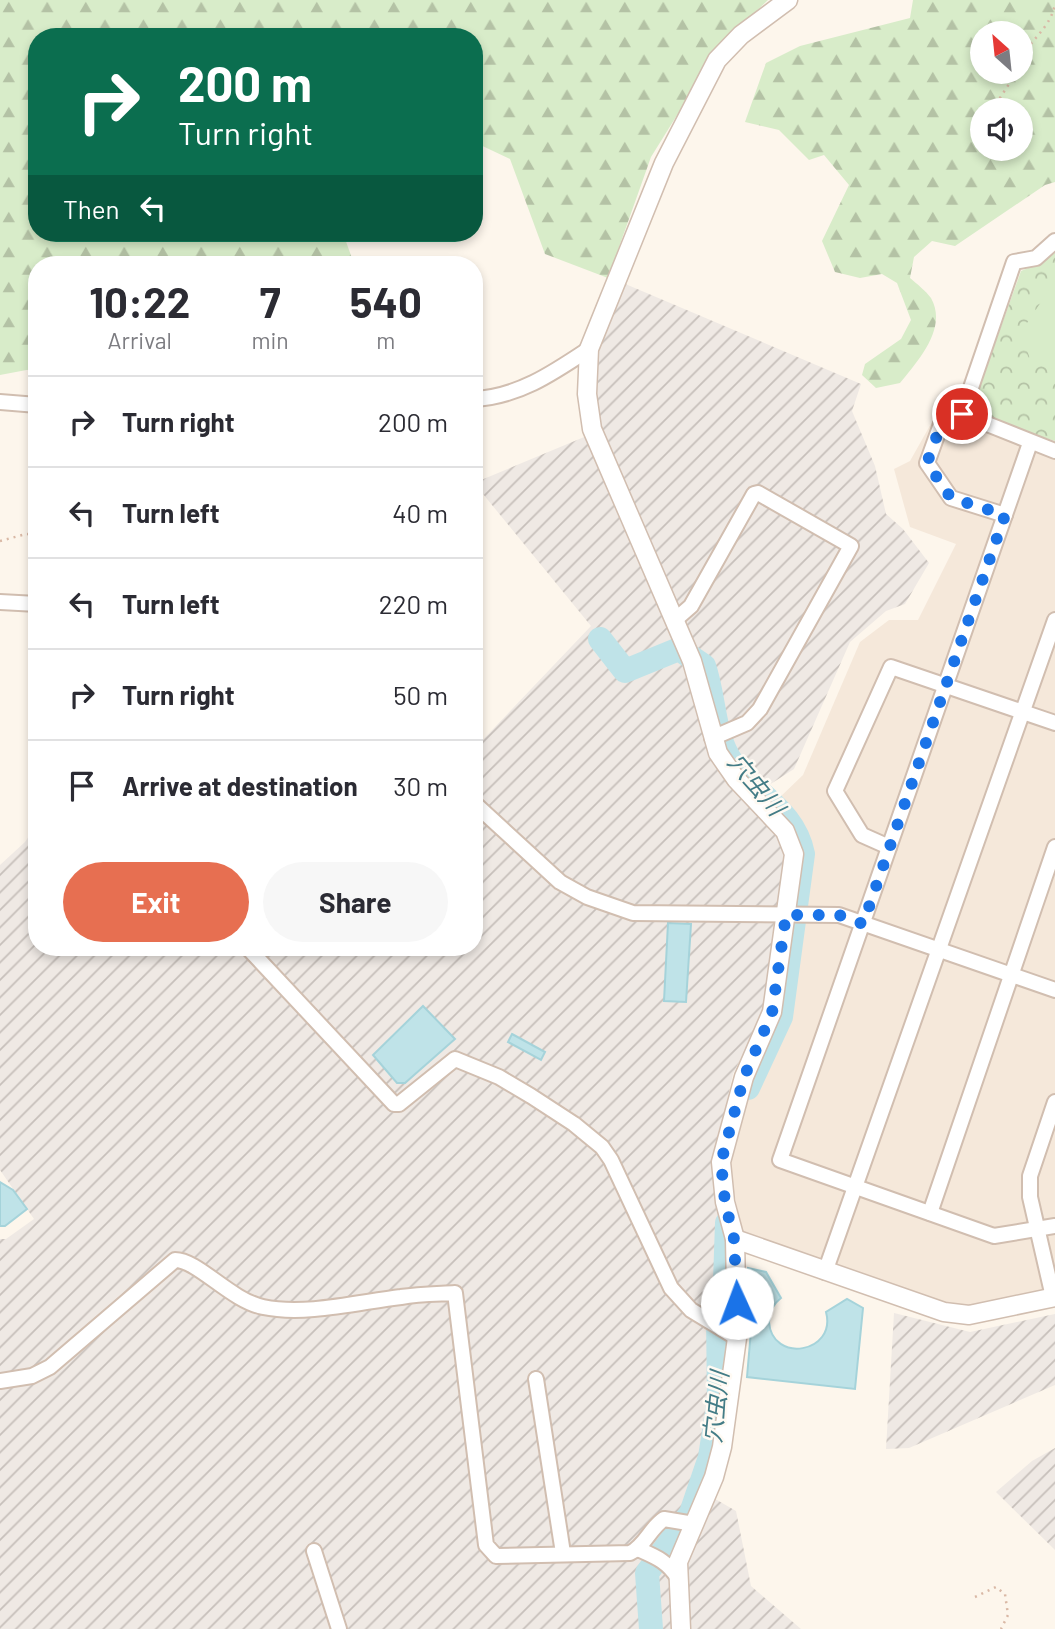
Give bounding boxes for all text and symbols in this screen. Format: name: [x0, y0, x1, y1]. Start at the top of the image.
north arrow: [970, 21, 1032, 84]
map controls: [970, 21, 1033, 161]
text: 200 m: [178, 53, 312, 112]
icon: right: [63, 56, 154, 147]
button: sound: [970, 98, 1033, 161]
text: Turn right: [178, 113, 313, 151]
icon: left: [134, 189, 172, 227]
text: Then: [63, 193, 120, 224]
text: 10:22: [89, 276, 190, 326]
text: 7: [260, 276, 280, 326]
text: 540: [350, 276, 422, 326]
text: Arrival: [108, 326, 172, 354]
text: min: [251, 326, 289, 354]
text: m: [376, 326, 395, 354]
pin: [932, 384, 992, 444]
icon: arrive: [943, 395, 981, 433]
icon: right: [63, 403, 101, 441]
text: Turn right: [122, 406, 235, 437]
text: 200 m: [378, 406, 448, 437]
icon: left: [63, 494, 101, 532]
text: Turn left: [122, 497, 220, 528]
text: 40 m: [392, 497, 448, 528]
icon: left: [63, 585, 101, 623]
text: Turn left: [122, 588, 220, 619]
text: 220 m: [379, 588, 448, 619]
icon: right: [63, 676, 101, 714]
text: Turn right: [122, 679, 235, 710]
text: 50 m: [393, 679, 448, 710]
water label: 穴虫川: [723, 747, 793, 823]
icon: arrive: [63, 767, 101, 805]
text: Arrive at destination: [122, 770, 358, 801]
text: 30 m: [393, 770, 448, 801]
button: Exit: [63, 862, 249, 942]
button: Share: [263, 862, 448, 942]
position arrow: [700, 1266, 774, 1340]
water label: 穴虫川: [697, 1367, 733, 1444]

